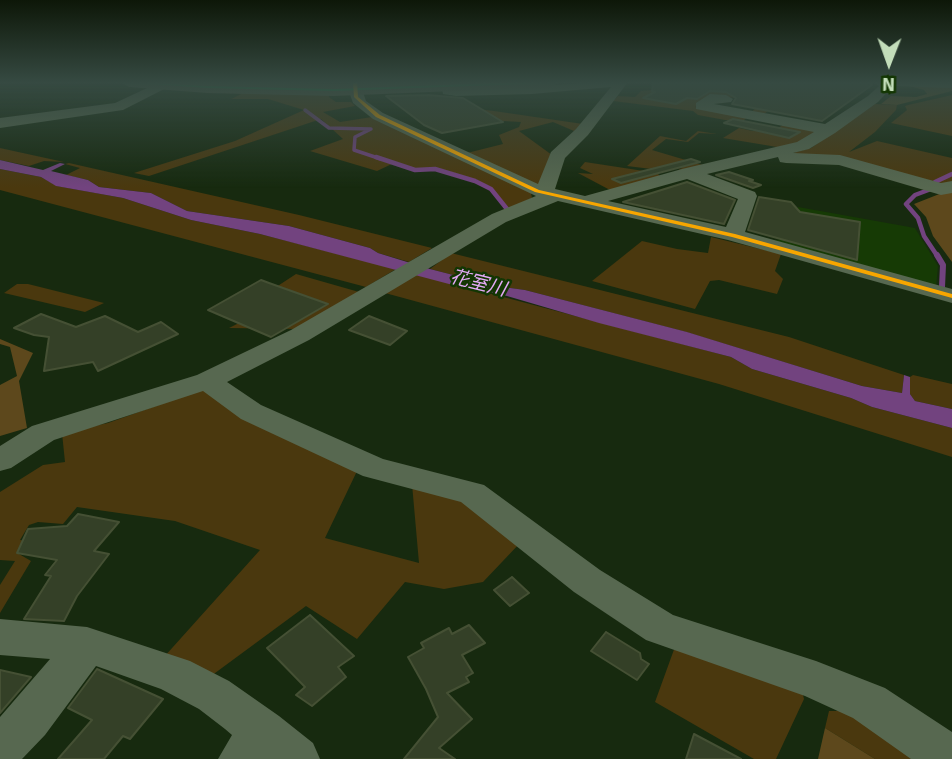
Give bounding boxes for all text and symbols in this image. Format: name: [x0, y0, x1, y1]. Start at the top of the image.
north arrow: [854, 28, 924, 98]
text: N: [882, 72, 895, 96]
water label: 花室川: [448, 266, 508, 302]

